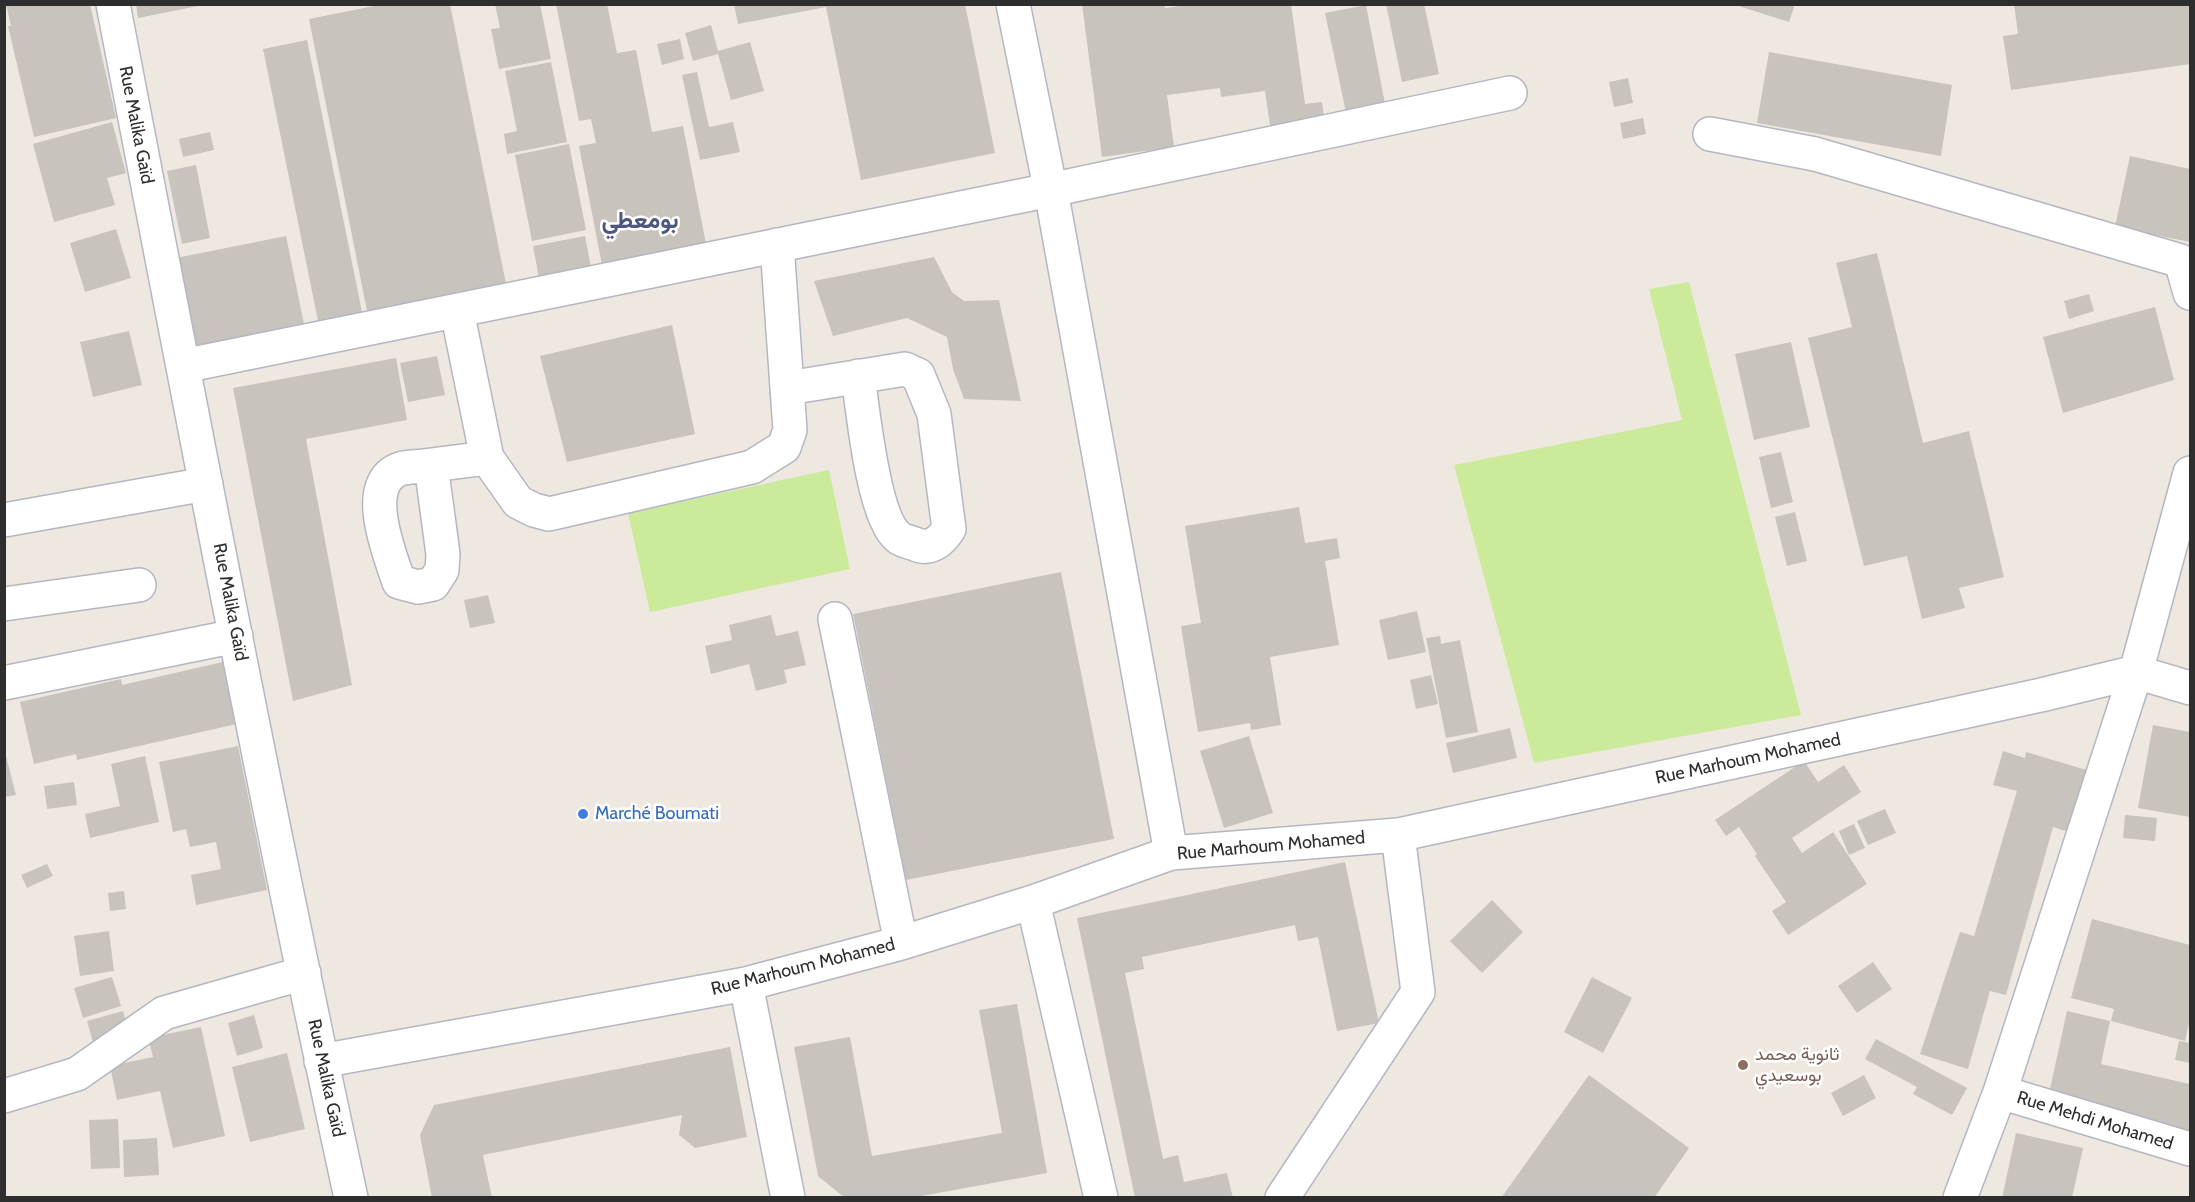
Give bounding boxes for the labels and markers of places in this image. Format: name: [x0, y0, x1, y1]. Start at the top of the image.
place label: Marché Boumati: [595, 803, 719, 825]
marker: Marché Boumati: [576, 807, 590, 821]
place label: ثانوية محمد بوسعيدي: [1755, 1044, 1840, 1086]
marker: ثانوية محمد بوسعيدي: [1736, 1058, 1750, 1072]

